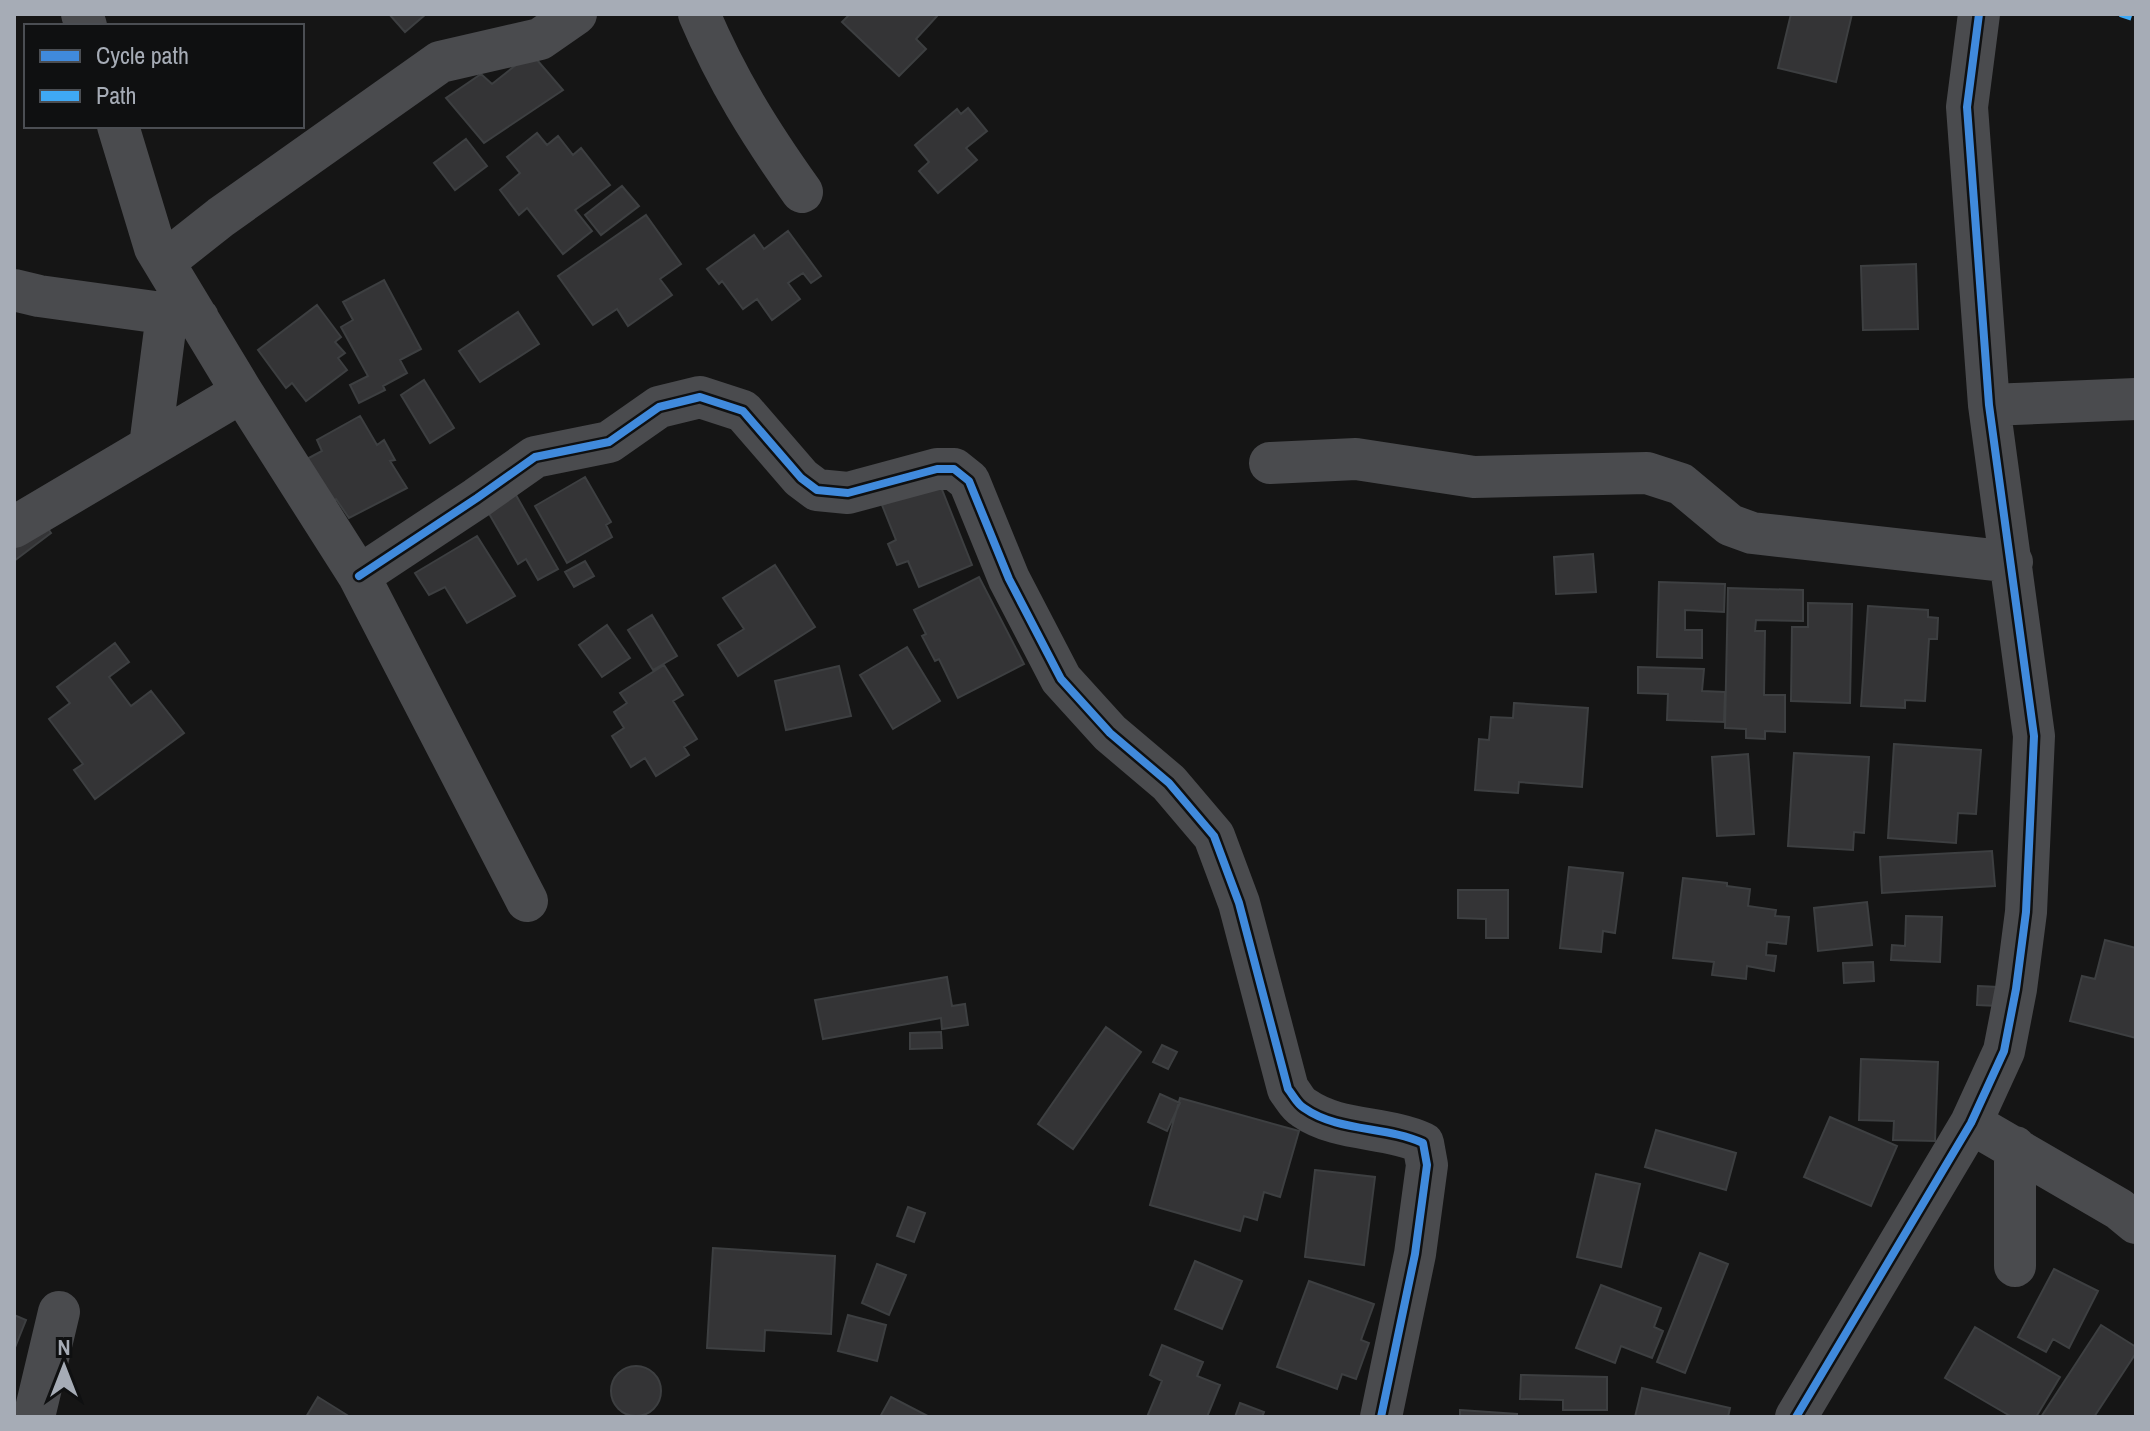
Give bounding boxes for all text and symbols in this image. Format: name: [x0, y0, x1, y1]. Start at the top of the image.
legend: [24, 24, 304, 128]
text: Cycle path: [96, 39, 189, 71]
text: Path: [96, 79, 137, 111]
north arrow: [24, 1327, 104, 1407]
text: N: [57, 1332, 71, 1362]

